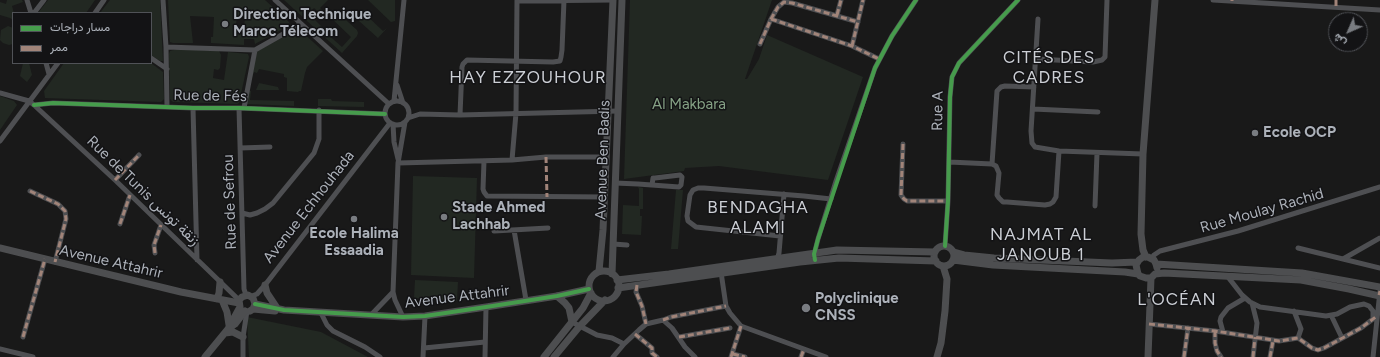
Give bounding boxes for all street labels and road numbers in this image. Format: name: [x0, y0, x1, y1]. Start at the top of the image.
street label: Rue de Fés: [173, 86, 247, 106]
street label: Rue A: [929, 91, 947, 131]
street label: Avenue Ben Badis: [592, 100, 614, 220]
street label: Rue de Tunis زنقة تونس: [83, 132, 203, 250]
street label: Avenue Echhouhada: [260, 147, 358, 267]
street label: Rue de Sefrou: [219, 154, 241, 250]
street label: Rue Moulay Rachid: [1198, 185, 1326, 237]
street label: Avenue Attahrir: [58, 241, 164, 283]
street label: Avenue Attahrir: [404, 282, 510, 312]

